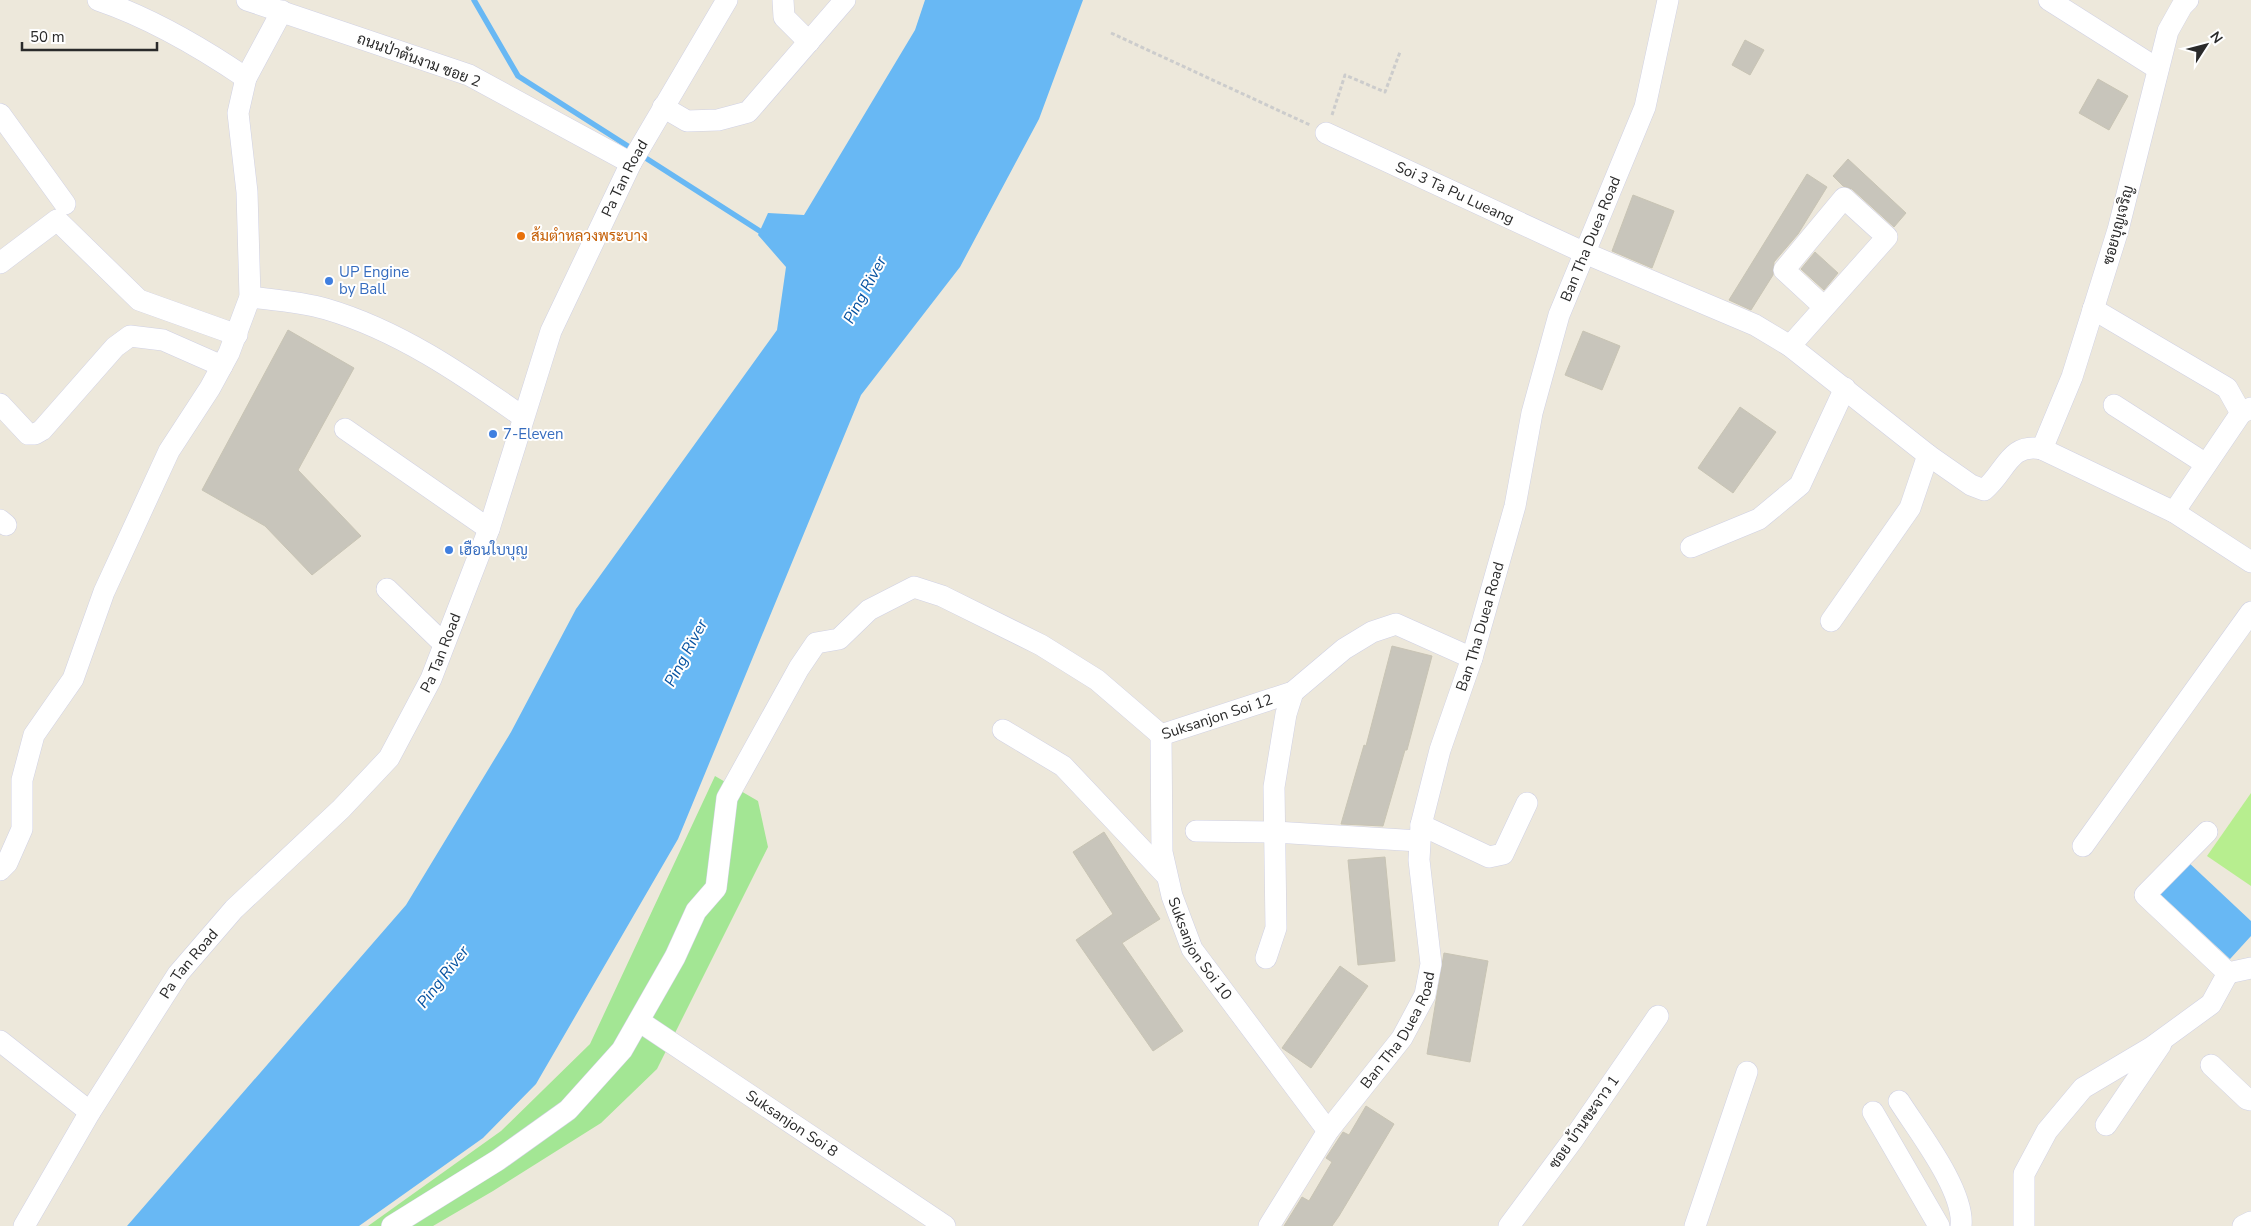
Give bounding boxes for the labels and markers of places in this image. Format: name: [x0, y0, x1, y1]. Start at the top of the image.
place label: ส้มตำหลวงพระบาง: [531, 226, 648, 246]
marker: ส้มตำหลวงพระบาง: [515, 230, 527, 242]
place label: UP Engine by Ball: [339, 262, 409, 299]
marker: UP Engine by Ball: [323, 275, 335, 287]
place label: 7-Eleven: [503, 424, 563, 444]
marker: 7-Eleven: [487, 428, 499, 440]
place label: เฮือนใบบุญ: [459, 540, 528, 561]
marker: เฮือนใบบุญ: [443, 544, 455, 556]

